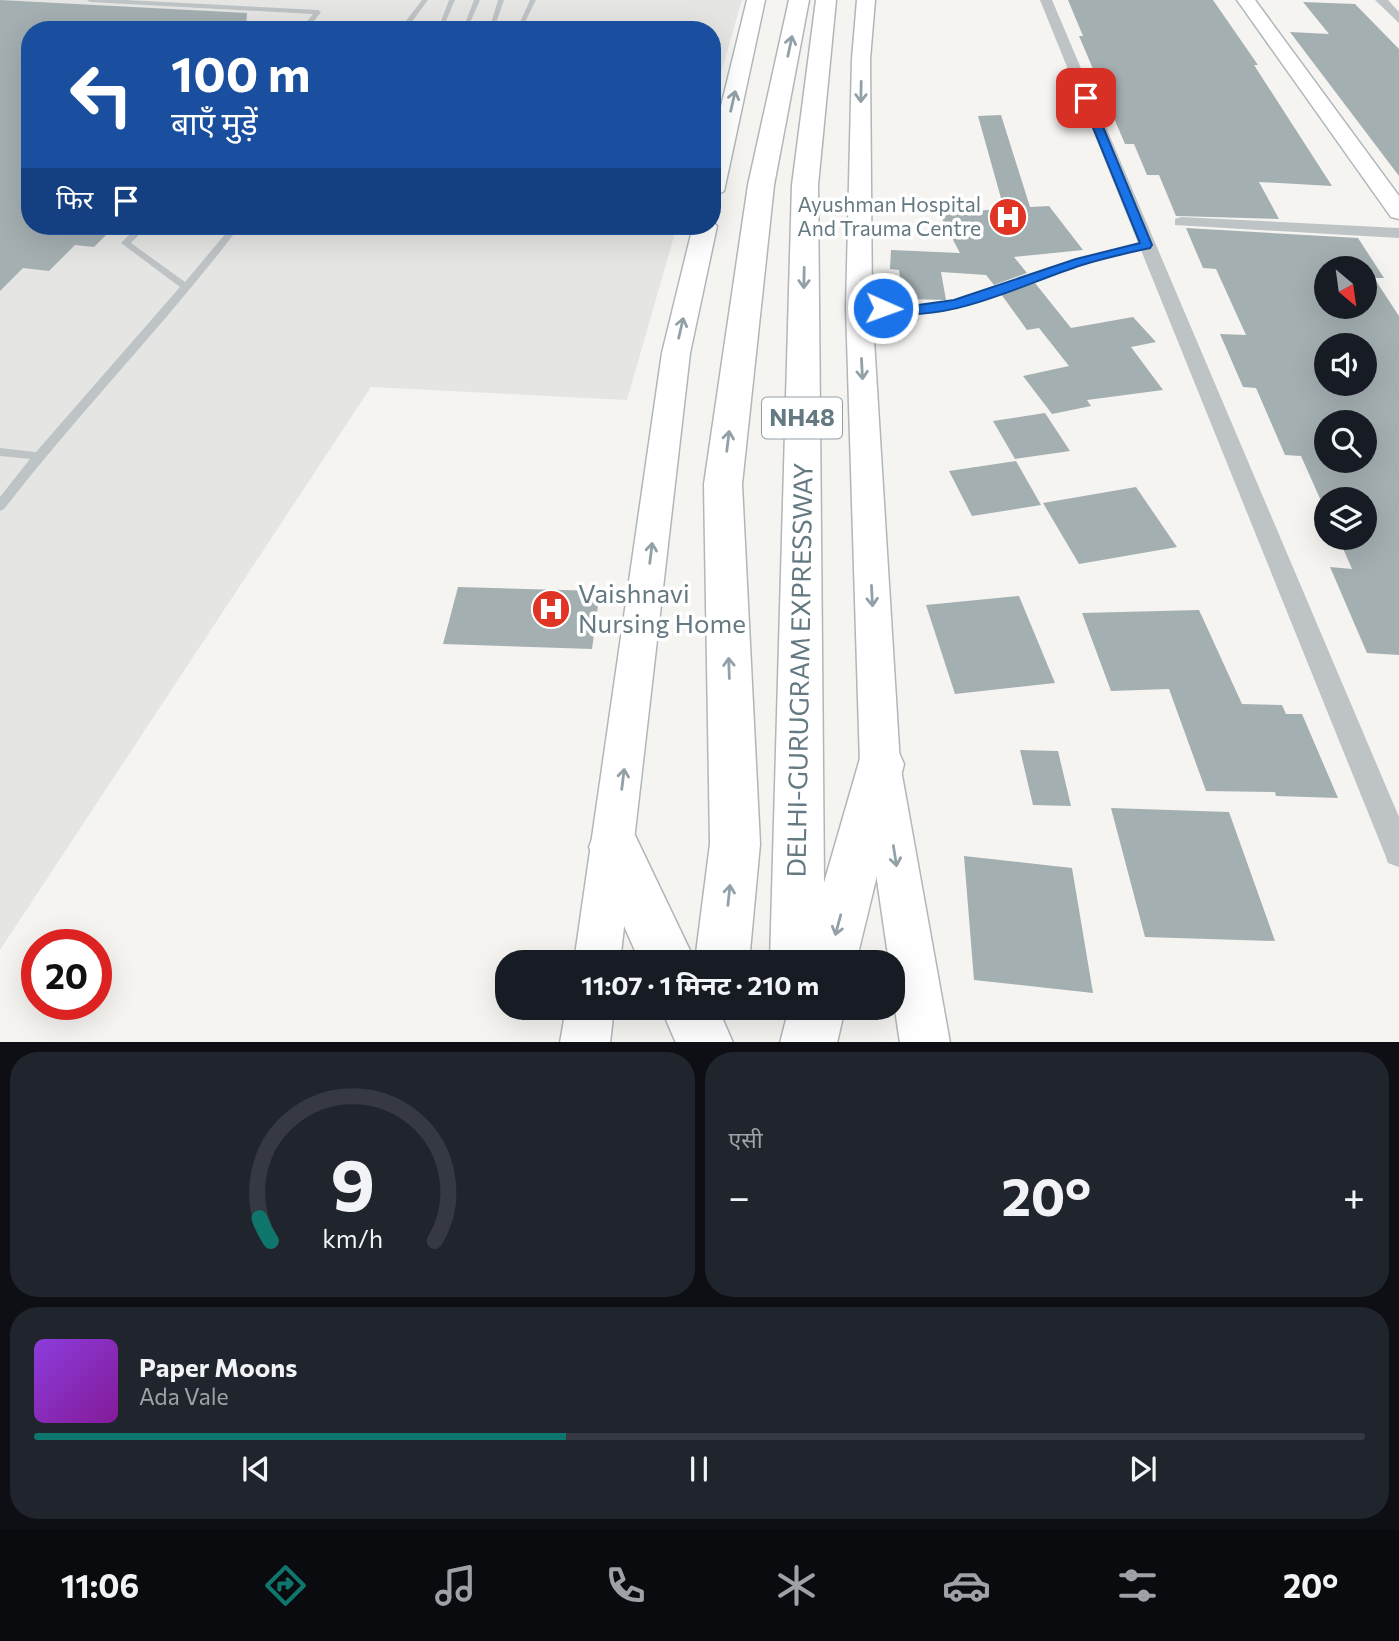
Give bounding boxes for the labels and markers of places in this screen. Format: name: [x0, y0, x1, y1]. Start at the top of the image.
pin: [1056, 68, 1116, 128]
place label: Ayushman Hospital And Trauma Centre: [797, 191, 981, 240]
hospital icon: Ayushman Hospital And Trauma Centre: [987, 196, 1029, 238]
place label: Vaishnavi Nursing Home: [578, 577, 746, 638]
hospital icon: Vaishnavi Nursing Home: [530, 588, 572, 630]

